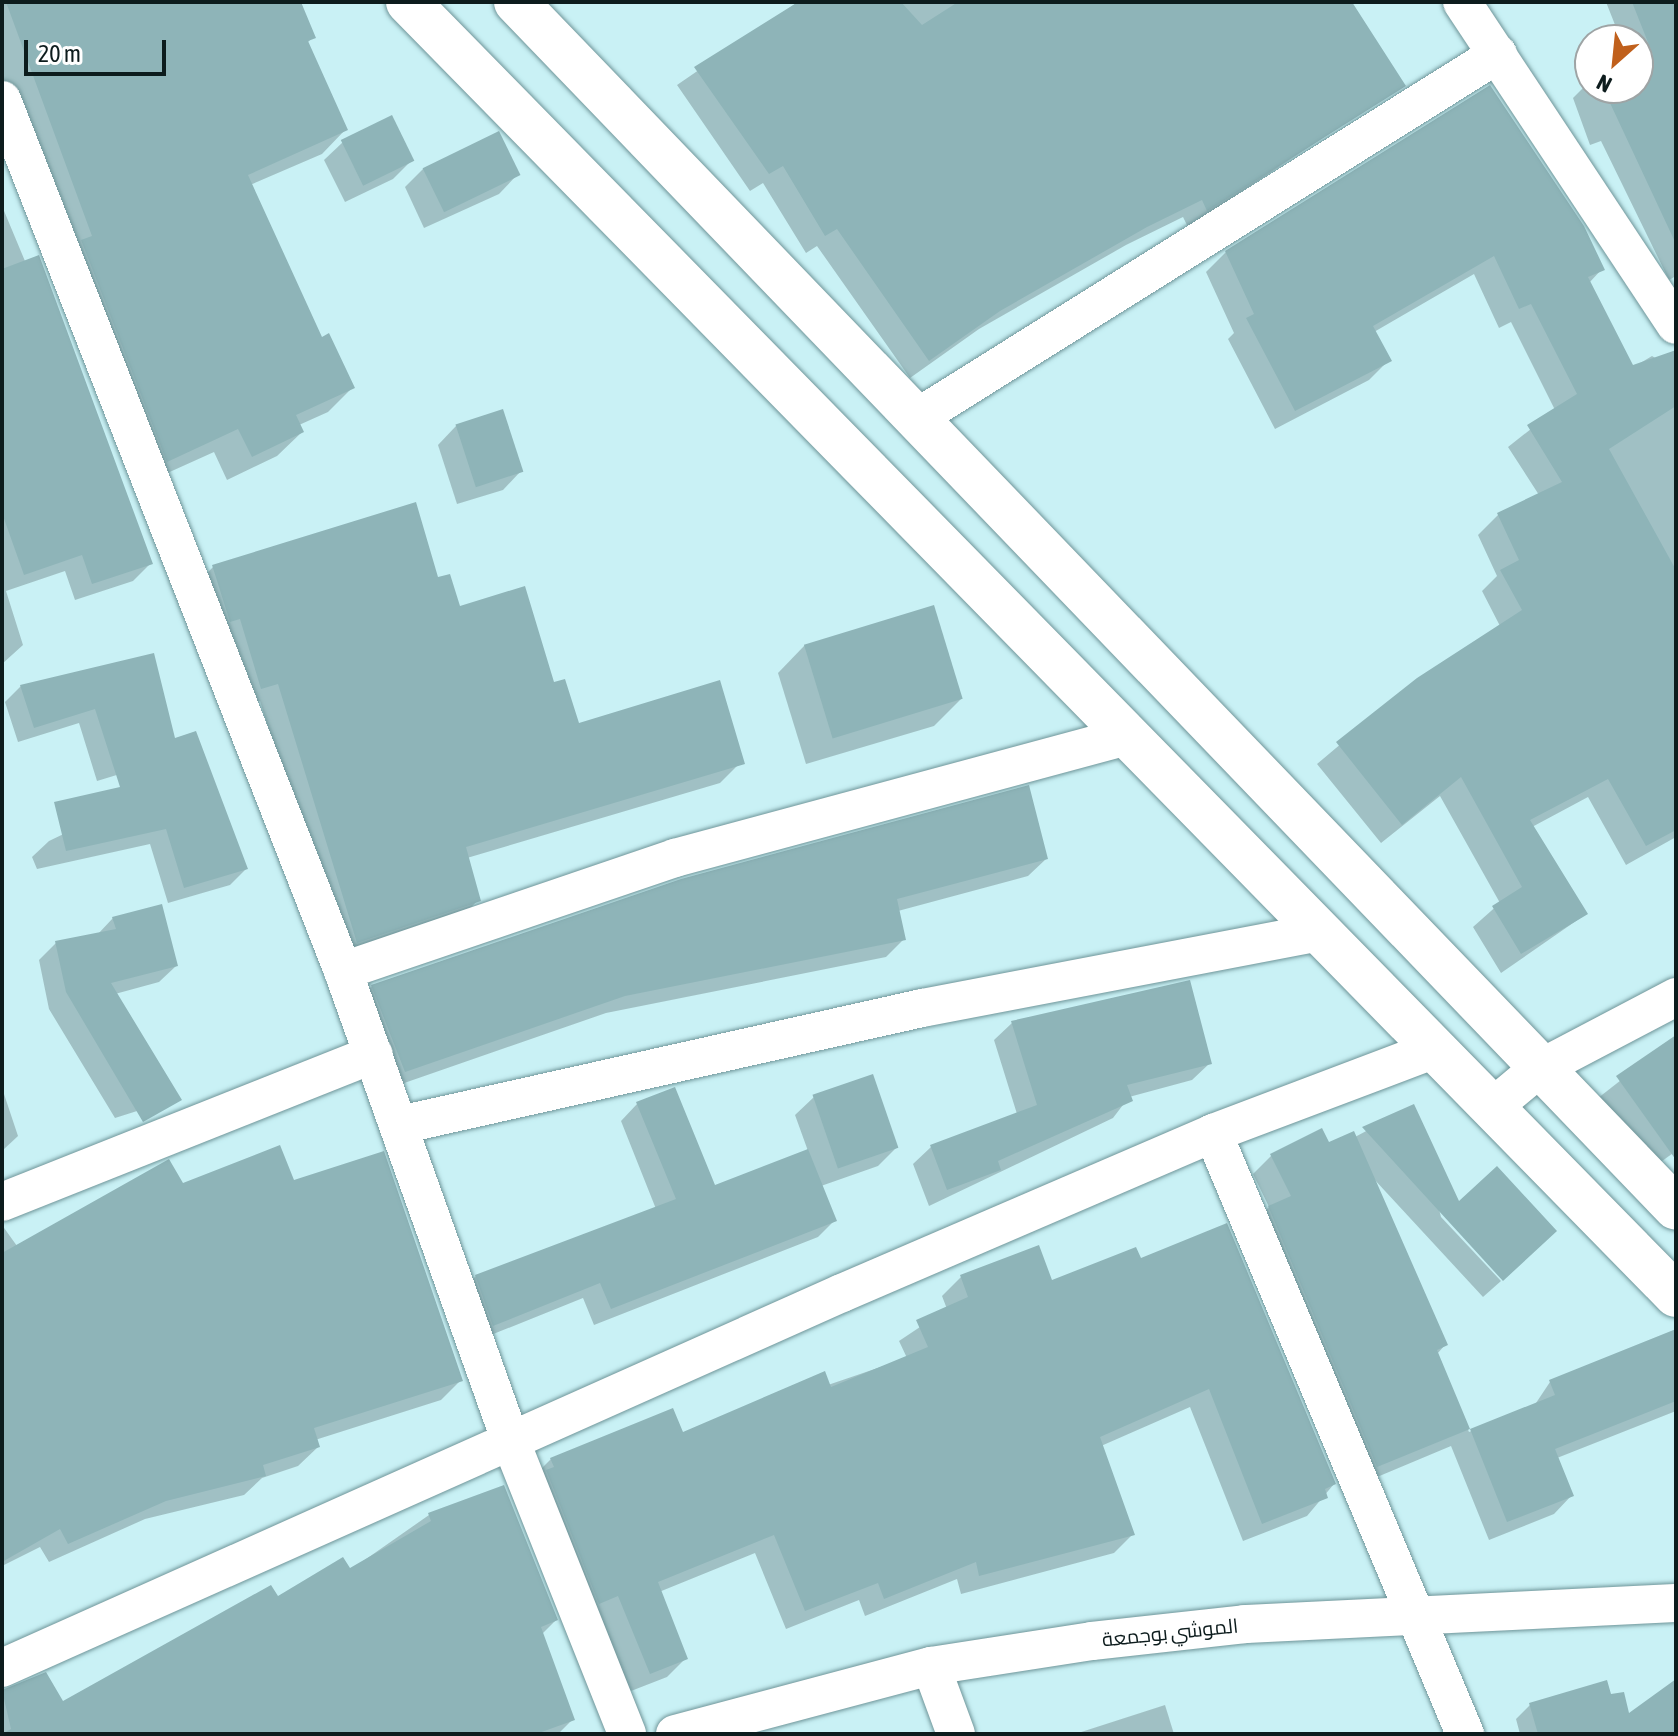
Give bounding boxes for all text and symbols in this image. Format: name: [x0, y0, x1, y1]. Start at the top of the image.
scale bar: [28, 24, 170, 74]
north arrow: [1574, 24, 1654, 104]
text: 20 m: [38, 40, 81, 67]
text: N: [1592, 69, 1616, 98]
street label: الموشي بوجمعة: [1101, 1613, 1239, 1651]

